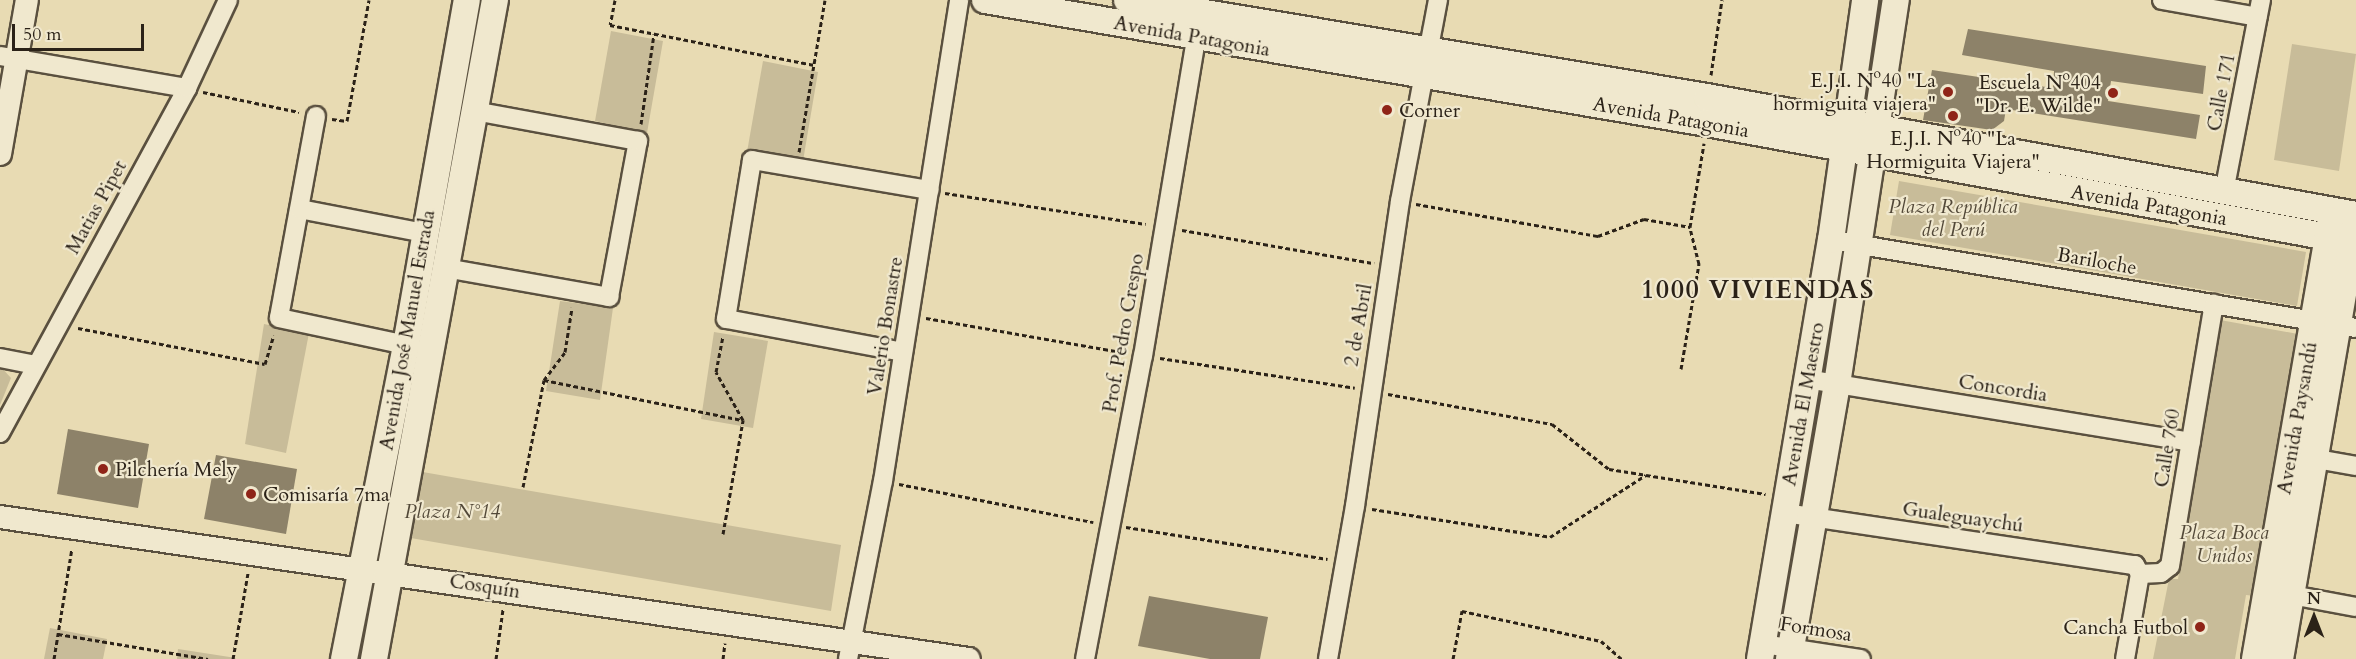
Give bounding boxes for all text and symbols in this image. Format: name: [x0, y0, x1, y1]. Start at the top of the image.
street label: Avenida Patagonia: [1112, 10, 1272, 62]
scale bar: [15, 12, 147, 50]
text: 50 m: [23, 22, 62, 47]
street label: Calle 171: [2202, 51, 2240, 133]
place label: E.J.I. Nº40 "La hormiguita viajera": [1773, 68, 1936, 115]
place label: Escuela Nº404 "Dr. E. Wilde": [1975, 70, 2101, 117]
marker: E.J.I. Nº40 "La hormiguita viajera": [1941, 85, 1955, 99]
marker: Escuela Nº404 "Dr. E. Wilde": [2106, 86, 2120, 100]
street label: Avenida Patagonia: [1591, 91, 1751, 143]
place label: Corner: [1399, 98, 1460, 122]
marker: Corner: [1380, 103, 1394, 117]
marker: E.J.I. Nº40 "La Hormiguita Viajera": [1946, 109, 1960, 123]
place label: E.J.I. Nº40 "La Hormiguita Viajera": [1866, 126, 2040, 173]
street label: Matias Pipet: [60, 156, 132, 258]
street label: Avenida Patagonia: [2069, 179, 2229, 231]
park label: Plaza República del Perú: [1888, 194, 2018, 241]
street label: Avenida José Manuel Estrada: [374, 208, 440, 452]
street label: Bariloche: [2055, 242, 2139, 280]
street label: Prof. Pedro Crespo: [1097, 251, 1149, 415]
street label: Valerio Bonastre: [862, 255, 908, 397]
district label: 1000 VIVIENDAS: [1641, 274, 1875, 306]
street label: 2 de Abril: [1339, 282, 1377, 368]
street label: Avenida El Maestro: [1777, 320, 1829, 488]
street label: Avenida Paysandú: [2272, 340, 2322, 496]
street label: Concordia: [1957, 369, 2049, 407]
street label: Calle 760: [2149, 407, 2185, 489]
place label: Pilchería Mely: [115, 457, 237, 481]
marker: Pilchería Mely: [96, 462, 110, 476]
place label: Comisaría 7ma: [263, 482, 390, 506]
marker: Comisaría 7ma: [244, 487, 258, 501]
street label: Gualeguaychú: [1901, 497, 2025, 537]
park label: Plaza N°14: [404, 499, 500, 523]
park label: Plaza Boca Unidos: [2179, 520, 2269, 567]
street label: Cosquín: [448, 569, 522, 603]
north arrow: [2284, 587, 2344, 647]
text: N: [2307, 588, 2321, 610]
street label: Formosa: [1778, 611, 1854, 647]
place label: Cancha Futbol: [2063, 615, 2188, 639]
marker: Cancha Futbol: [2193, 620, 2207, 634]

